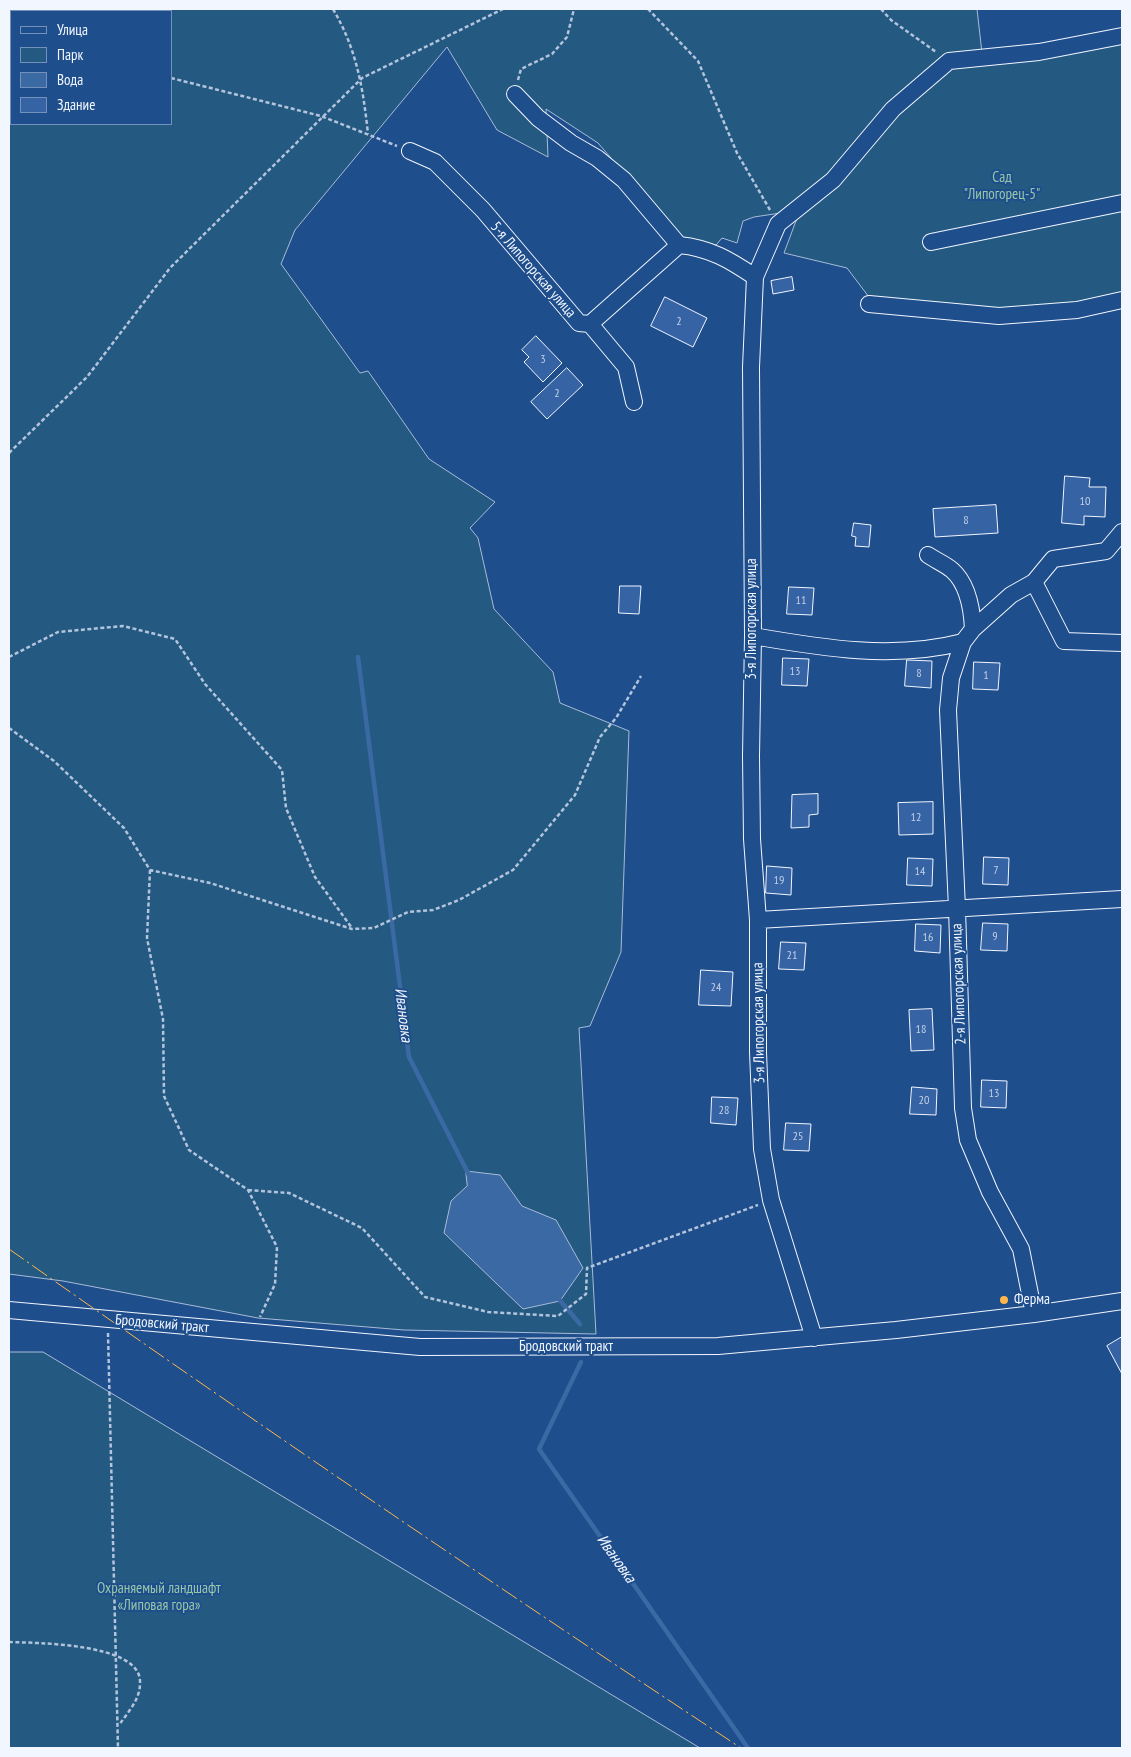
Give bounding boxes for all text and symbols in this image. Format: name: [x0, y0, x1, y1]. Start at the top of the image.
legend: [10, 10, 172, 125]
text: Улица: [57, 20, 88, 39]
text: Парк: [57, 45, 83, 64]
text: Вода: [57, 70, 83, 89]
text: Здание: [57, 95, 95, 114]
park label: Сад "Липогорец-5": [964, 169, 1040, 204]
street label: 5-я Липогорская улица: [486, 218, 580, 322]
house number: 2: [676, 315, 682, 329]
house number: 3: [540, 353, 546, 367]
house number: 2: [554, 387, 560, 401]
house number: 10: [1080, 495, 1090, 509]
house number: 8: [963, 514, 969, 528]
street label: 3-я Липогорская улица: [743, 558, 761, 680]
house number: 11: [796, 594, 806, 608]
house number: 13: [790, 665, 800, 679]
house number: 8: [916, 667, 922, 681]
house number: 1: [983, 669, 989, 683]
house number: 12: [911, 811, 921, 825]
house number: 7: [993, 864, 999, 878]
house number: 14: [915, 865, 925, 879]
house number: 19: [774, 874, 784, 888]
street label: 2-я Липогорская улица: [948, 923, 970, 1045]
house number: 9: [992, 930, 998, 944]
house number: 16: [923, 931, 933, 945]
house number: 21: [787, 949, 797, 963]
street label: 3-я Липогорская улица: [749, 962, 769, 1084]
house number: 24: [711, 981, 721, 995]
water label: Ивановка: [390, 987, 416, 1043]
house number: 18: [916, 1023, 926, 1037]
house number: 13: [989, 1087, 999, 1101]
house number: 20: [919, 1094, 929, 1108]
house number: 28: [719, 1104, 729, 1118]
house number: 25: [793, 1130, 803, 1144]
place label: Ферма: [1014, 1291, 1050, 1309]
marker: Ферма: [998, 1294, 1010, 1306]
street label: Бродовский тракт: [114, 1311, 210, 1337]
street label: Бродовский тракт: [519, 1338, 613, 1356]
water label: Ивановка: [593, 1531, 639, 1587]
park label: Охраняемый ландшафт «Липовая гора»: [97, 1580, 221, 1615]

